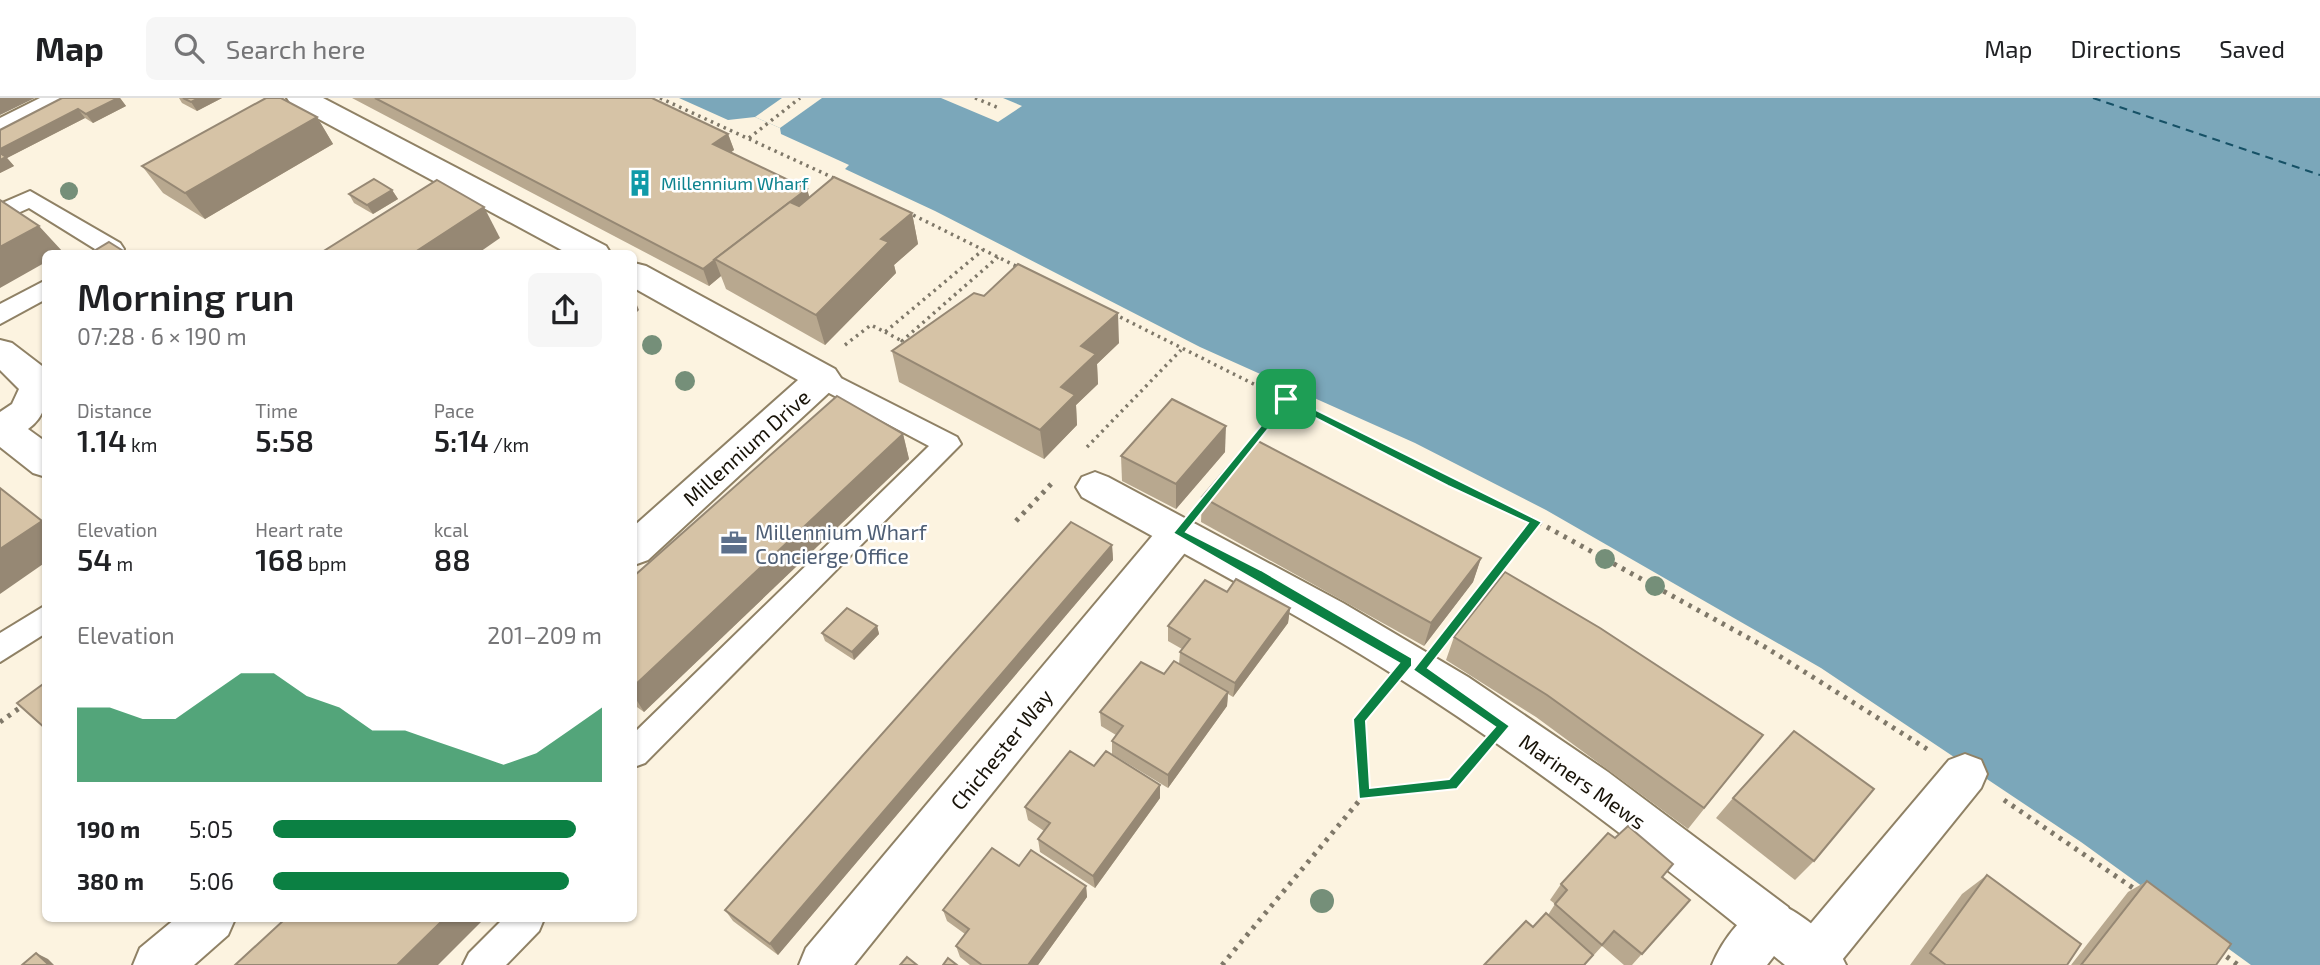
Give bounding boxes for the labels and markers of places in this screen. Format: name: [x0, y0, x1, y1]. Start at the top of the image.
building icon: Millennium Wharf: [625, 168, 655, 198]
place label: Millennium Wharf: [661, 172, 809, 194]
pin: [1256, 369, 1316, 429]
place label: Millennium Wharf Concierge Office: [755, 519, 928, 568]
office icon: Millennium Wharf Concierge Office: [719, 528, 749, 558]

